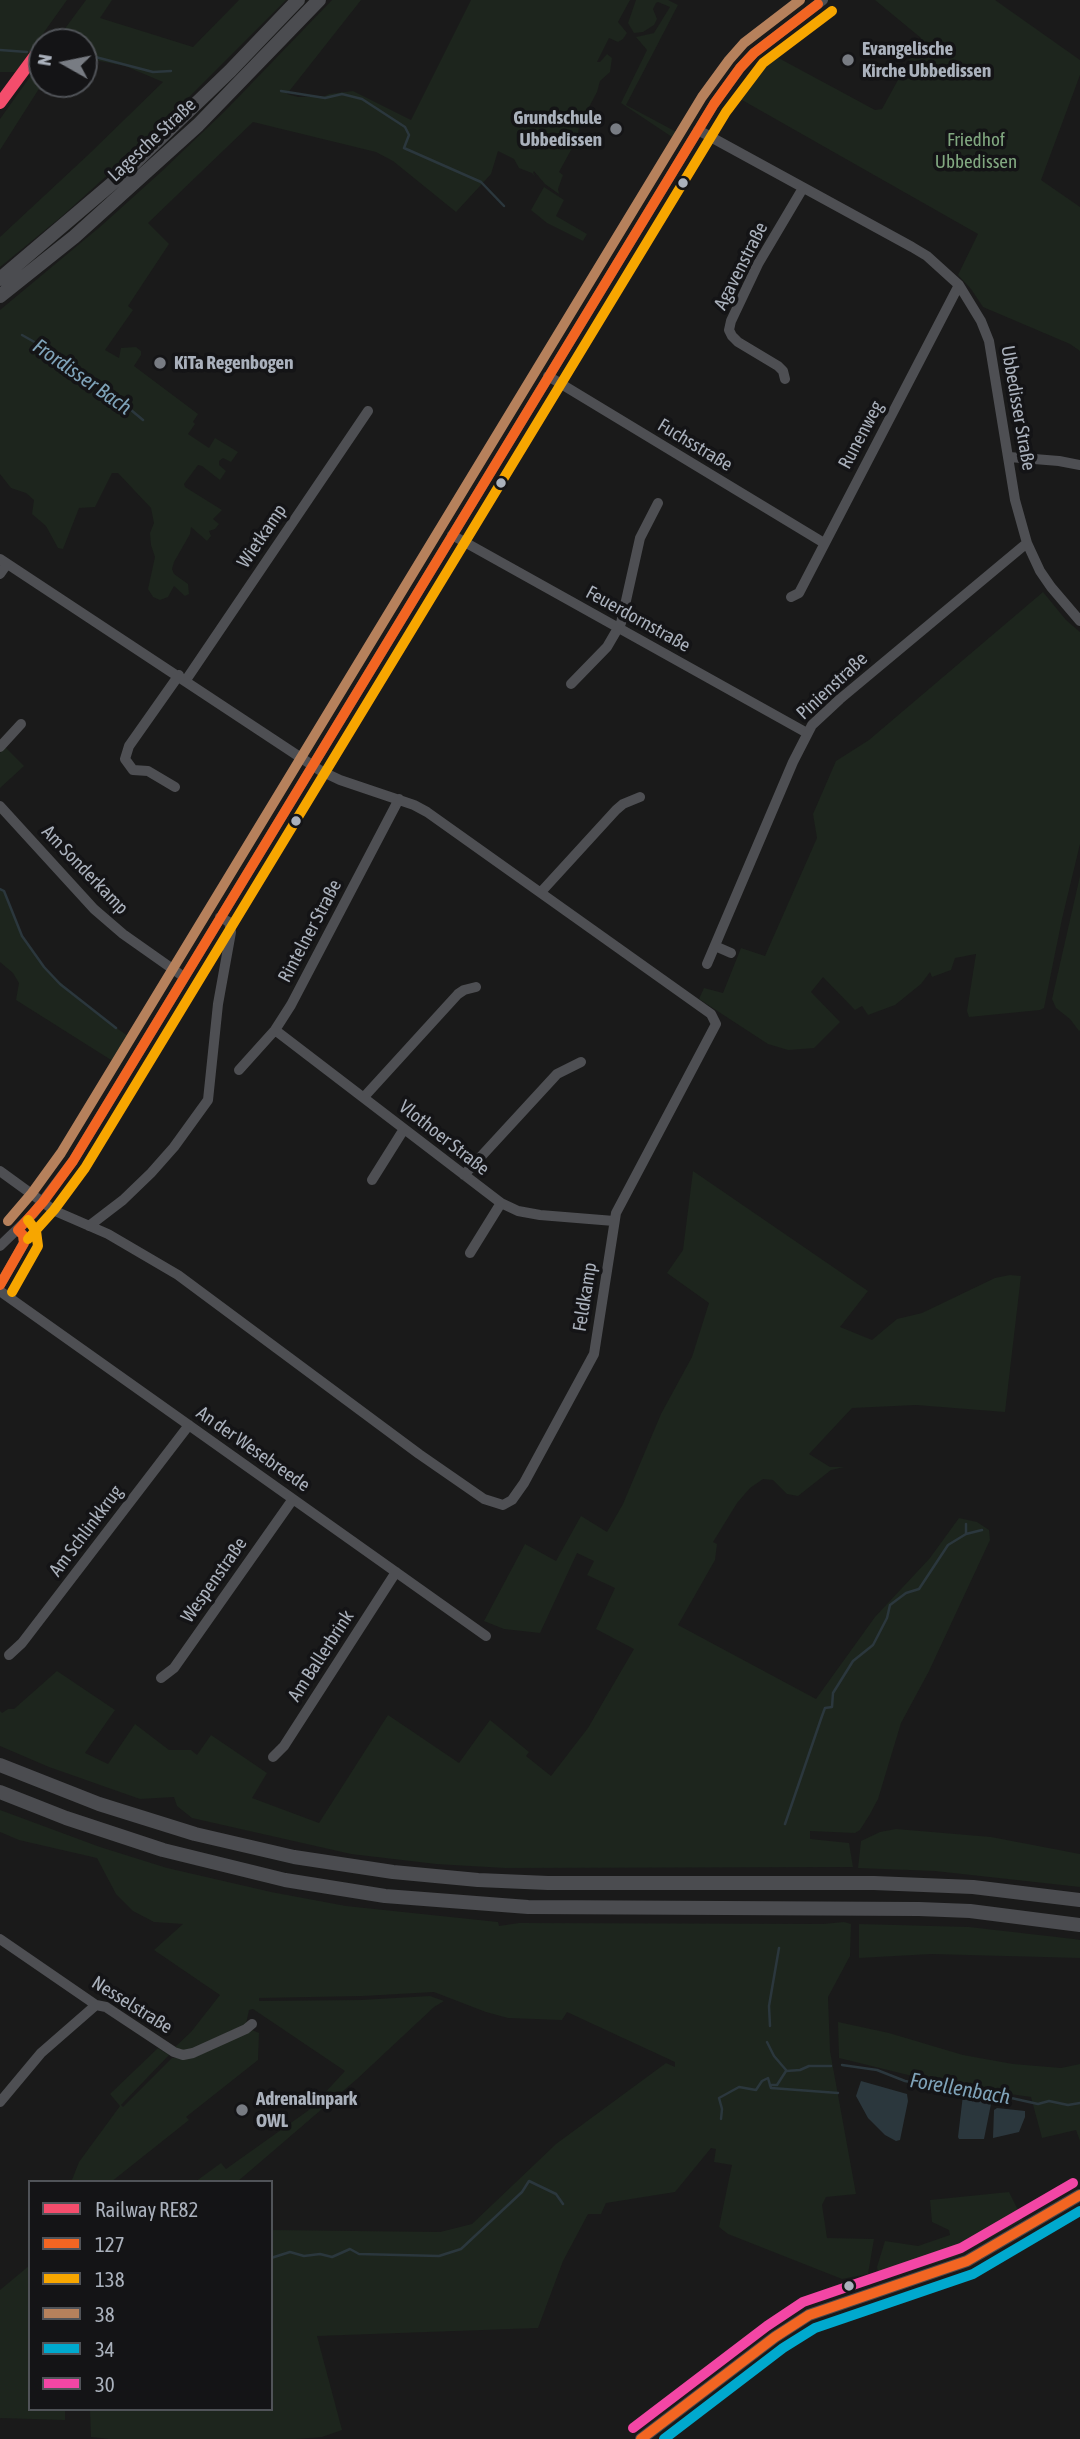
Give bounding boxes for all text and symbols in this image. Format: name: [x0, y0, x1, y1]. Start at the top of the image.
north arrow: [28, 28, 98, 98]
place label: Evangelische Kirche Ubbedissen: [862, 38, 991, 82]
marker: Evangelische Kirche Ubbedissen: [840, 52, 856, 68]
text: N: [32, 53, 56, 67]
street label: Lagesche Straße: [103, 94, 201, 186]
place label: Grundschule Ubbedissen: [513, 107, 602, 151]
marker: Grundschule Ubbedissen: [608, 121, 624, 137]
park label: Friedhof Ubbedissen: [935, 129, 1017, 173]
unlabelled marker: [676, 176, 690, 190]
street label: Agavenstraße: [709, 218, 773, 314]
water label: Frordisser Bach: [28, 334, 136, 420]
street label: Ubbedisser Straße: [996, 344, 1040, 472]
place label: KiTa Regenbogen: [174, 352, 293, 374]
marker: KiTa Regenbogen: [152, 355, 168, 371]
street label: Runenweg: [834, 397, 888, 473]
street label: Fuchsstraße: [653, 414, 737, 476]
unlabelled marker: [494, 476, 508, 490]
street label: Wietkamp: [232, 500, 292, 572]
street label: Feuerdornstraße: [582, 581, 694, 657]
street label: Pinienstraße: [792, 647, 872, 725]
unlabelled marker: [289, 814, 303, 828]
street label: Am Sonderkamp: [37, 821, 133, 919]
street label: Rintelner Straße: [273, 876, 347, 986]
street label: Vlothoer Straße: [394, 1096, 494, 1180]
street label: Feldkamp: [568, 1261, 602, 1333]
street label: An der Wesebreede: [192, 1401, 314, 1497]
street label: Am Schlinkkrug: [44, 1481, 128, 1581]
street label: Wespenstraße: [176, 1533, 252, 1627]
street label: Am Ballerbrink: [283, 1606, 359, 1706]
street label: Nesselstraße: [87, 1971, 177, 2039]
water label: Forellenbach: [908, 2068, 1012, 2110]
place label: Adrenalinpark OWL: [256, 2088, 357, 2132]
marker: Adrenalinpark OWL: [234, 2102, 250, 2118]
legend: [28, 2180, 273, 2411]
text: Railway RE82: [95, 2197, 198, 2221]
text: 127: [95, 2232, 125, 2256]
text: 138: [95, 2267, 125, 2291]
unlabelled marker: [842, 2279, 856, 2293]
text: 38: [95, 2302, 115, 2326]
text: 34: [95, 2337, 115, 2361]
text: 30: [95, 2372, 115, 2396]

